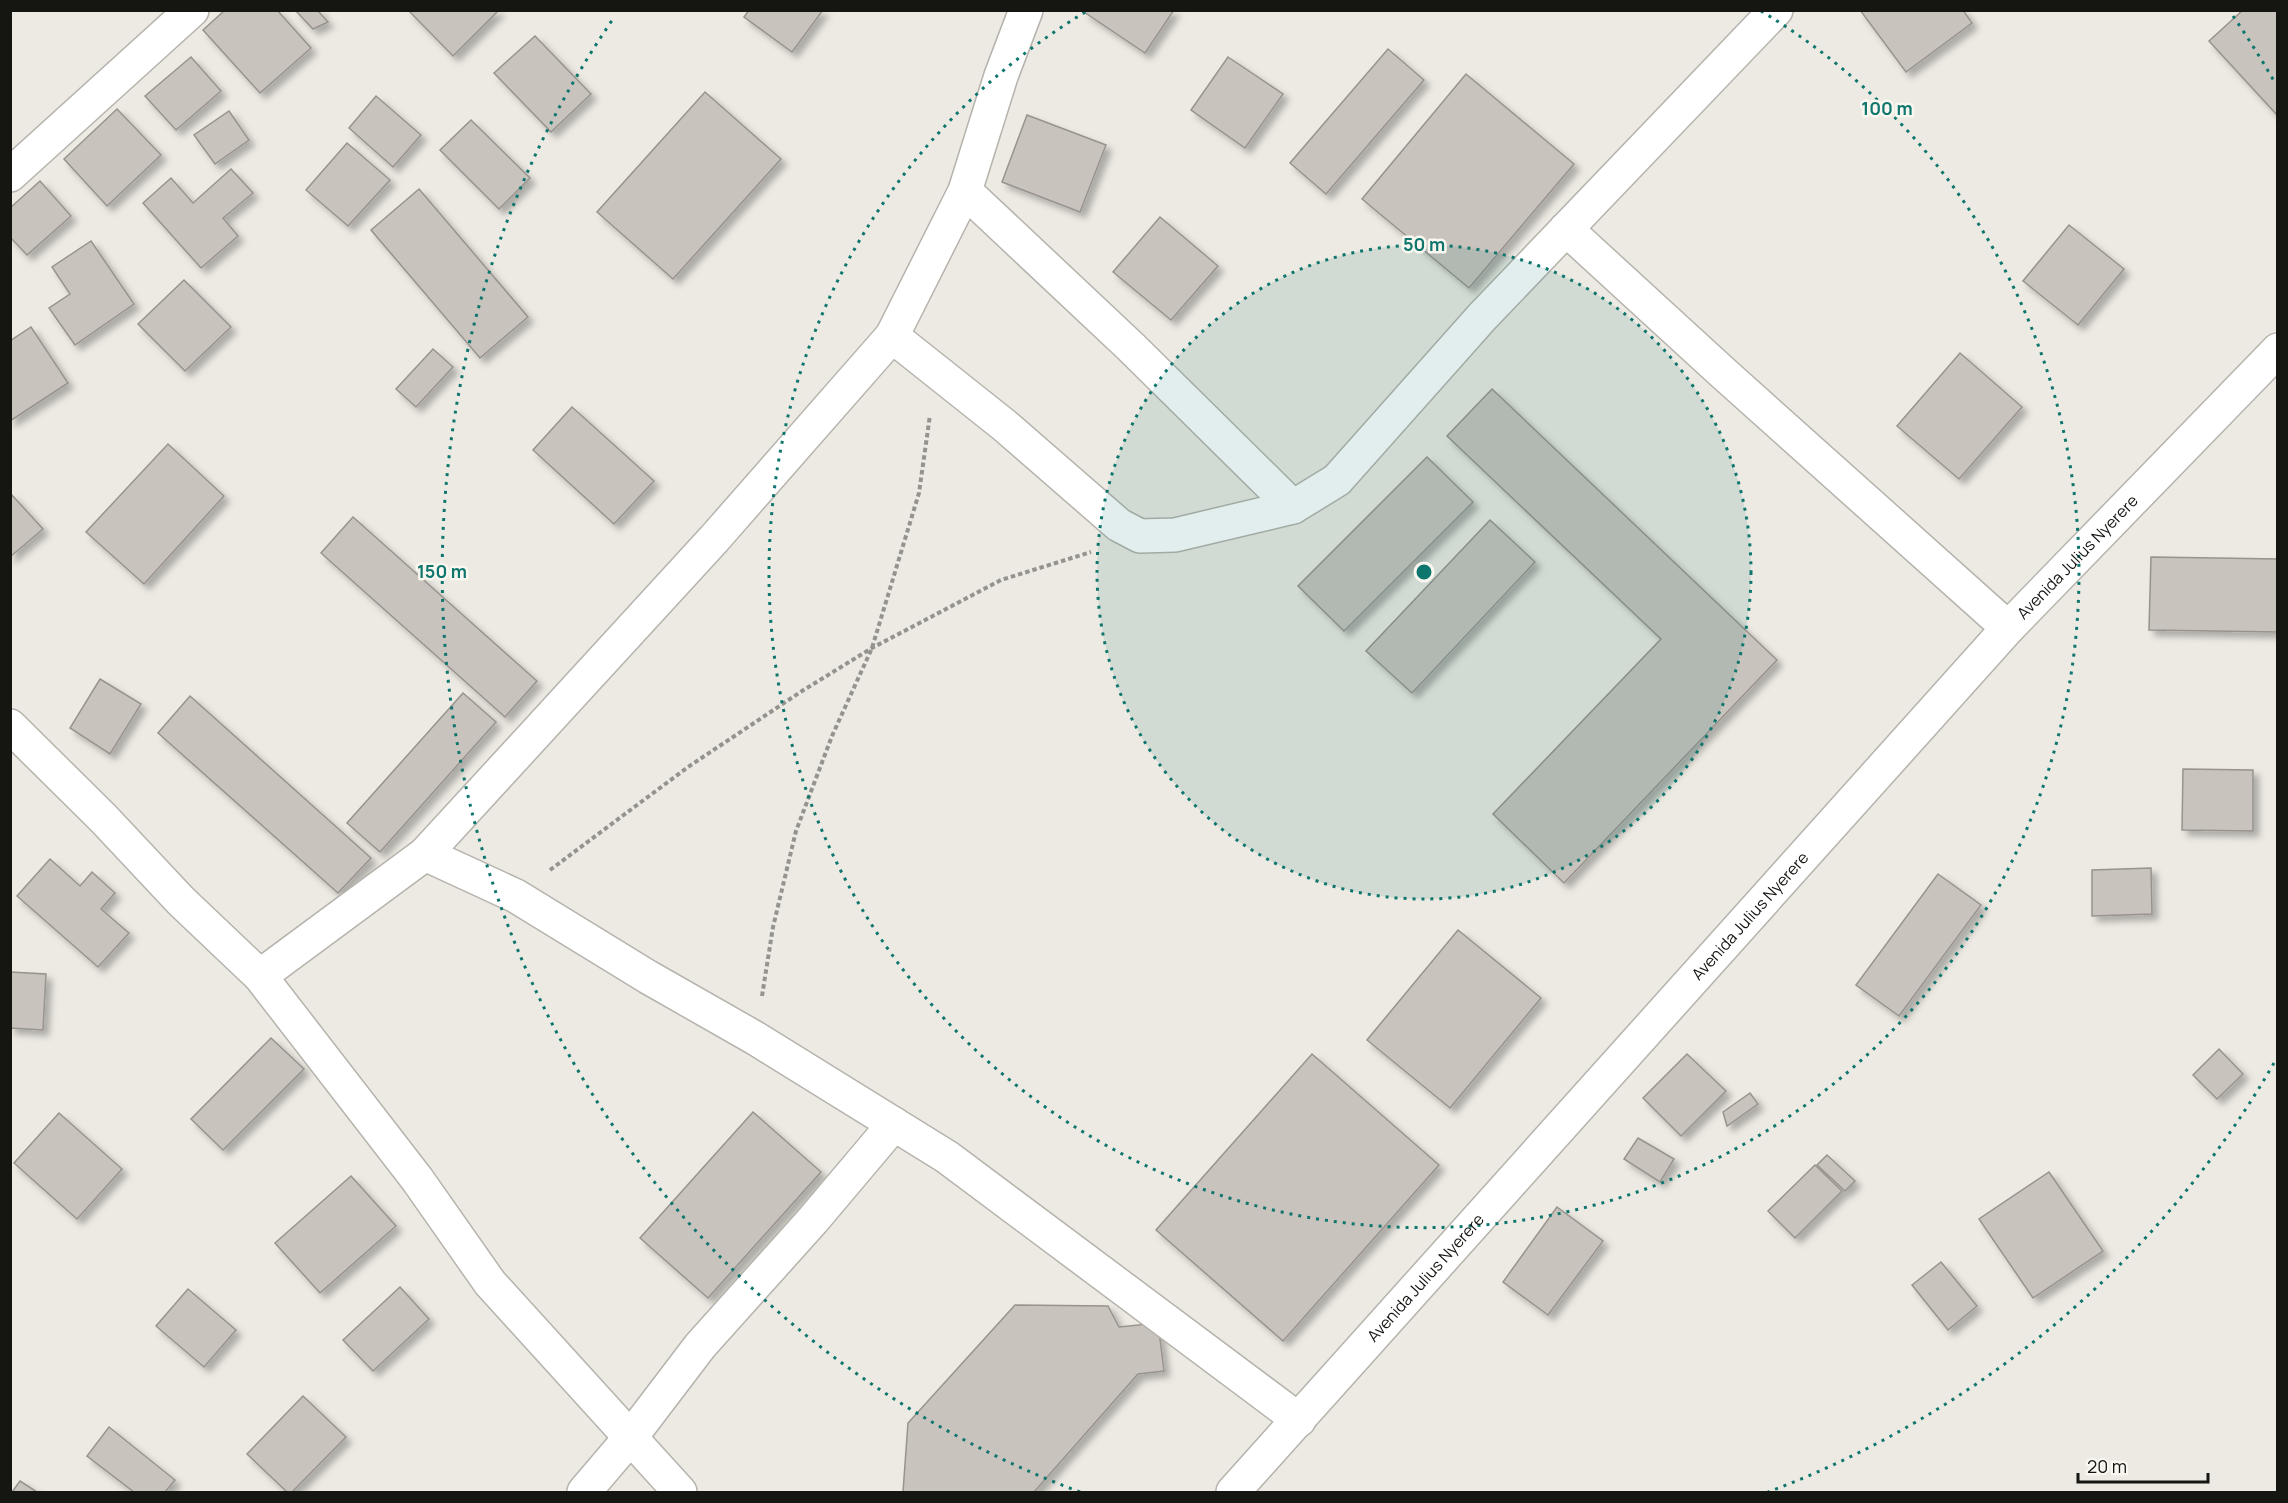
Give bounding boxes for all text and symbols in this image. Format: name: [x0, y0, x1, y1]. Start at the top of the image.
text: 100 m: [1861, 96, 1913, 120]
text: 50 m: [1403, 232, 1445, 256]
street label: Avenida Julius Nyerere: [2012, 490, 2143, 624]
text: 150 m: [417, 559, 467, 583]
centre of rings: [1414, 562, 1434, 582]
street label: Avenida Julius Nyerere: [1686, 847, 1813, 985]
street label: Avenida Julius Nyerere: [1362, 1209, 1489, 1346]
scale bar: [2078, 1446, 2208, 1484]
text: 20 m: [2087, 1454, 2127, 1478]

